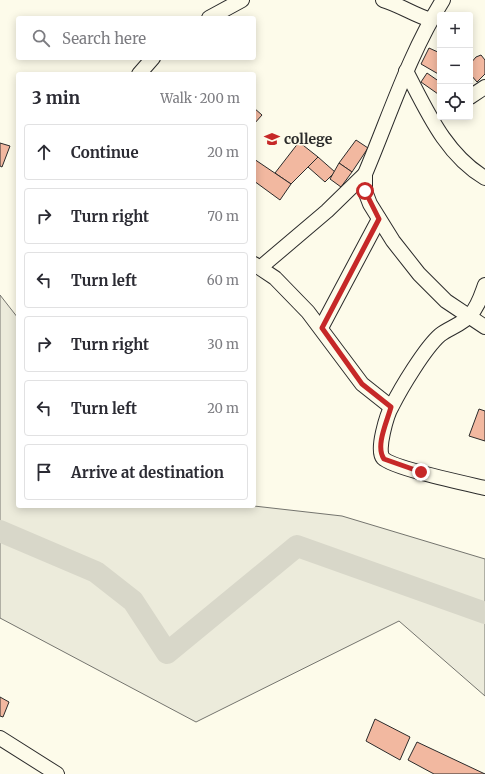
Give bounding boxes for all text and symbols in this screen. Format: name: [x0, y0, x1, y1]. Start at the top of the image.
map controls: [437, 12, 473, 120]
button: +: [437, 12, 473, 48]
search box: [16, 16, 256, 60]
icon: search: [30, 27, 52, 49]
text: Search here: [62, 29, 146, 48]
button: −: [437, 48, 473, 84]
button: locate: [437, 84, 473, 120]
text: 3 min: [32, 87, 80, 109]
text: Walk · 200 m: [160, 90, 240, 107]
school or university icon: college: [263, 130, 281, 148]
place label: college: [284, 130, 333, 148]
icon: ahead: [33, 141, 55, 163]
text: Continue: [71, 143, 139, 162]
text: 20 m: [207, 144, 239, 161]
route start: [356, 182, 374, 200]
icon: right: [33, 205, 55, 227]
text: Turn right: [71, 207, 149, 226]
text: 70 m: [208, 208, 239, 225]
icon: left: [33, 269, 55, 291]
text: Turn left: [71, 271, 137, 290]
text: 60 m: [207, 272, 239, 289]
icon: right: [33, 333, 55, 355]
text: Turn right: [71, 335, 149, 354]
text: 30 m: [207, 336, 239, 353]
icon: left: [33, 397, 55, 419]
text: Turn left: [71, 399, 137, 418]
text: 20 m: [207, 400, 239, 417]
icon: arrive: [33, 461, 55, 483]
text: Arrive at destination: [71, 463, 224, 482]
route end: [412, 463, 430, 481]

